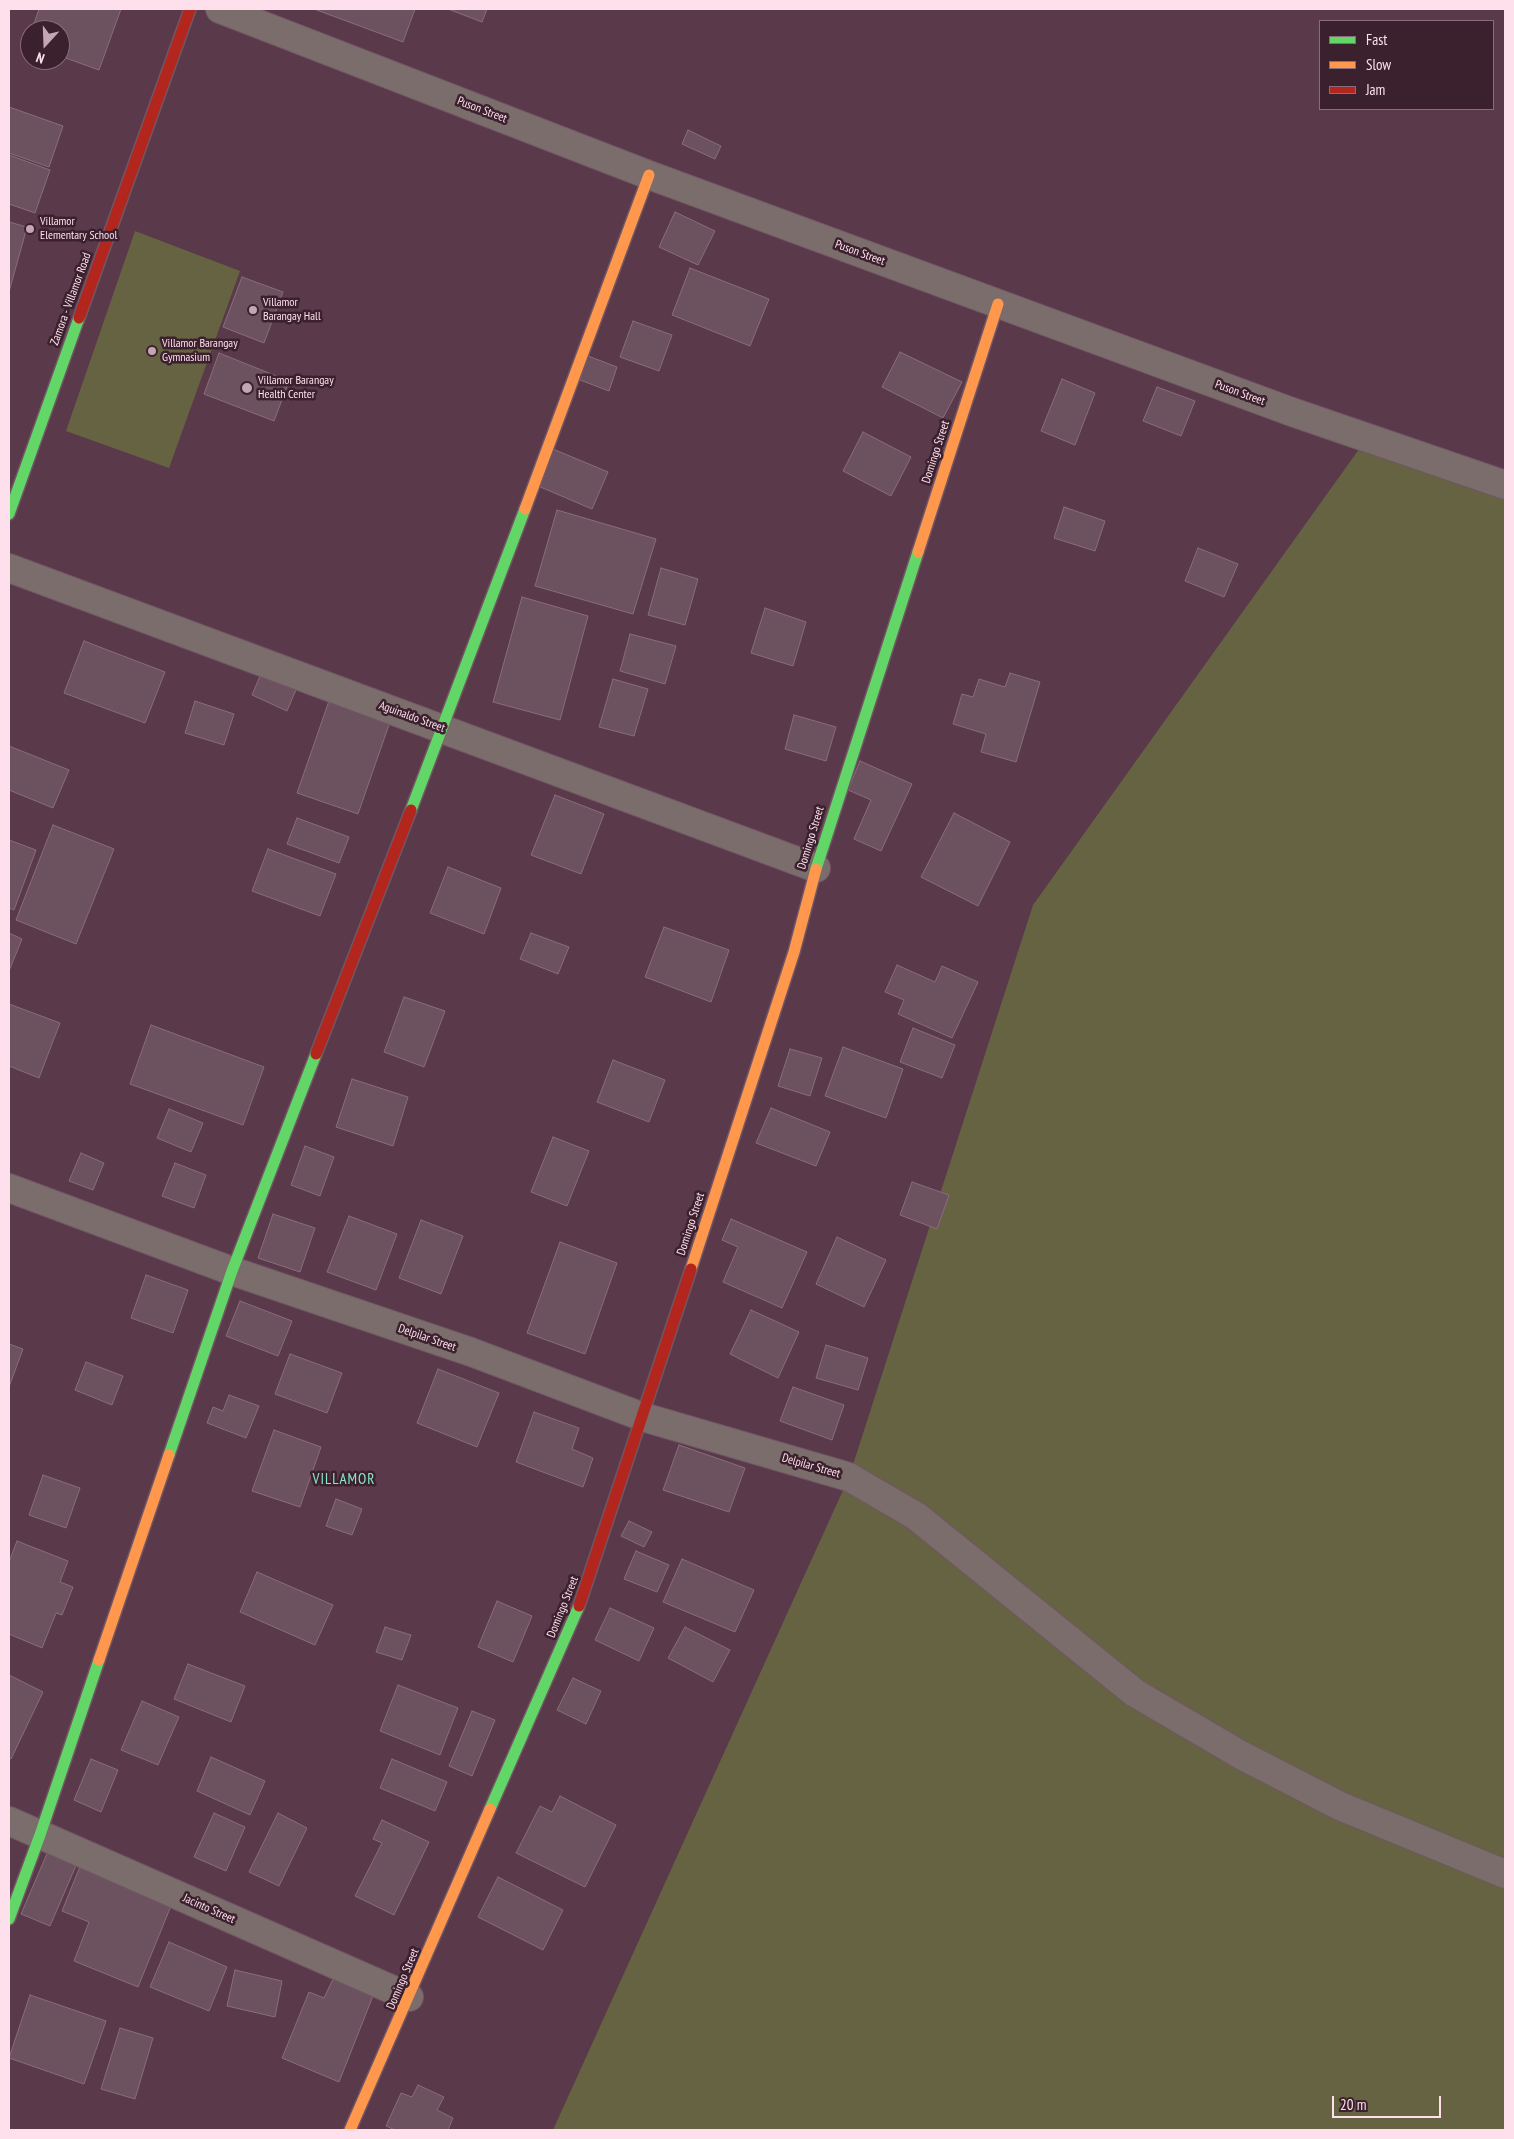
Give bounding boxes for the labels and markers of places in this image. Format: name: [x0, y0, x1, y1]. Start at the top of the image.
place label: Villamor Elementary School: [40, 215, 117, 243]
marker: Villamor Elementary School: [24, 223, 36, 235]
place label: Villamor Barangay Hall: [263, 296, 321, 324]
marker: Villamor Barangay Hall: [247, 304, 259, 316]
place label: Villamor Barangay Gymnasium: [162, 337, 238, 365]
marker: Villamor Barangay Gymnasium: [146, 345, 158, 357]
place label: Villamor Barangay Health Center: [258, 374, 334, 402]
marker: Villamor Barangay Health Center: [240, 381, 254, 395]

